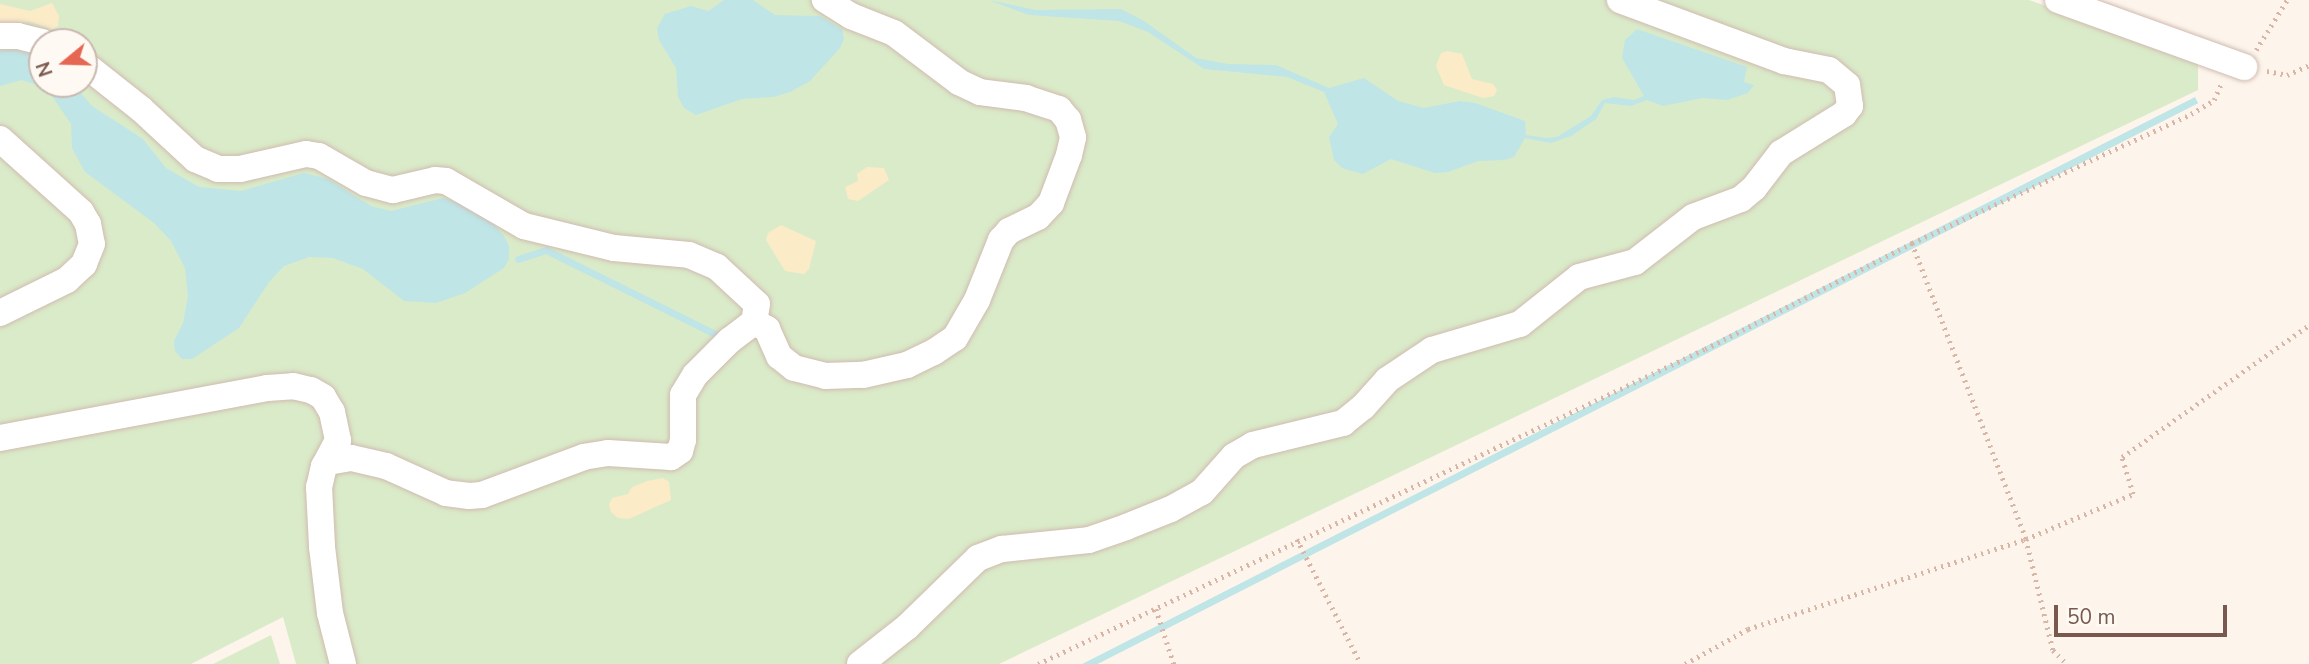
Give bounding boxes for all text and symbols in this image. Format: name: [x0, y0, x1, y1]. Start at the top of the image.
north arrow: [28, 28, 98, 98]
text: N: [30, 58, 60, 80]
scale bar: [2057, 590, 2230, 634]
text: 50 m: [2067, 603, 2116, 631]

